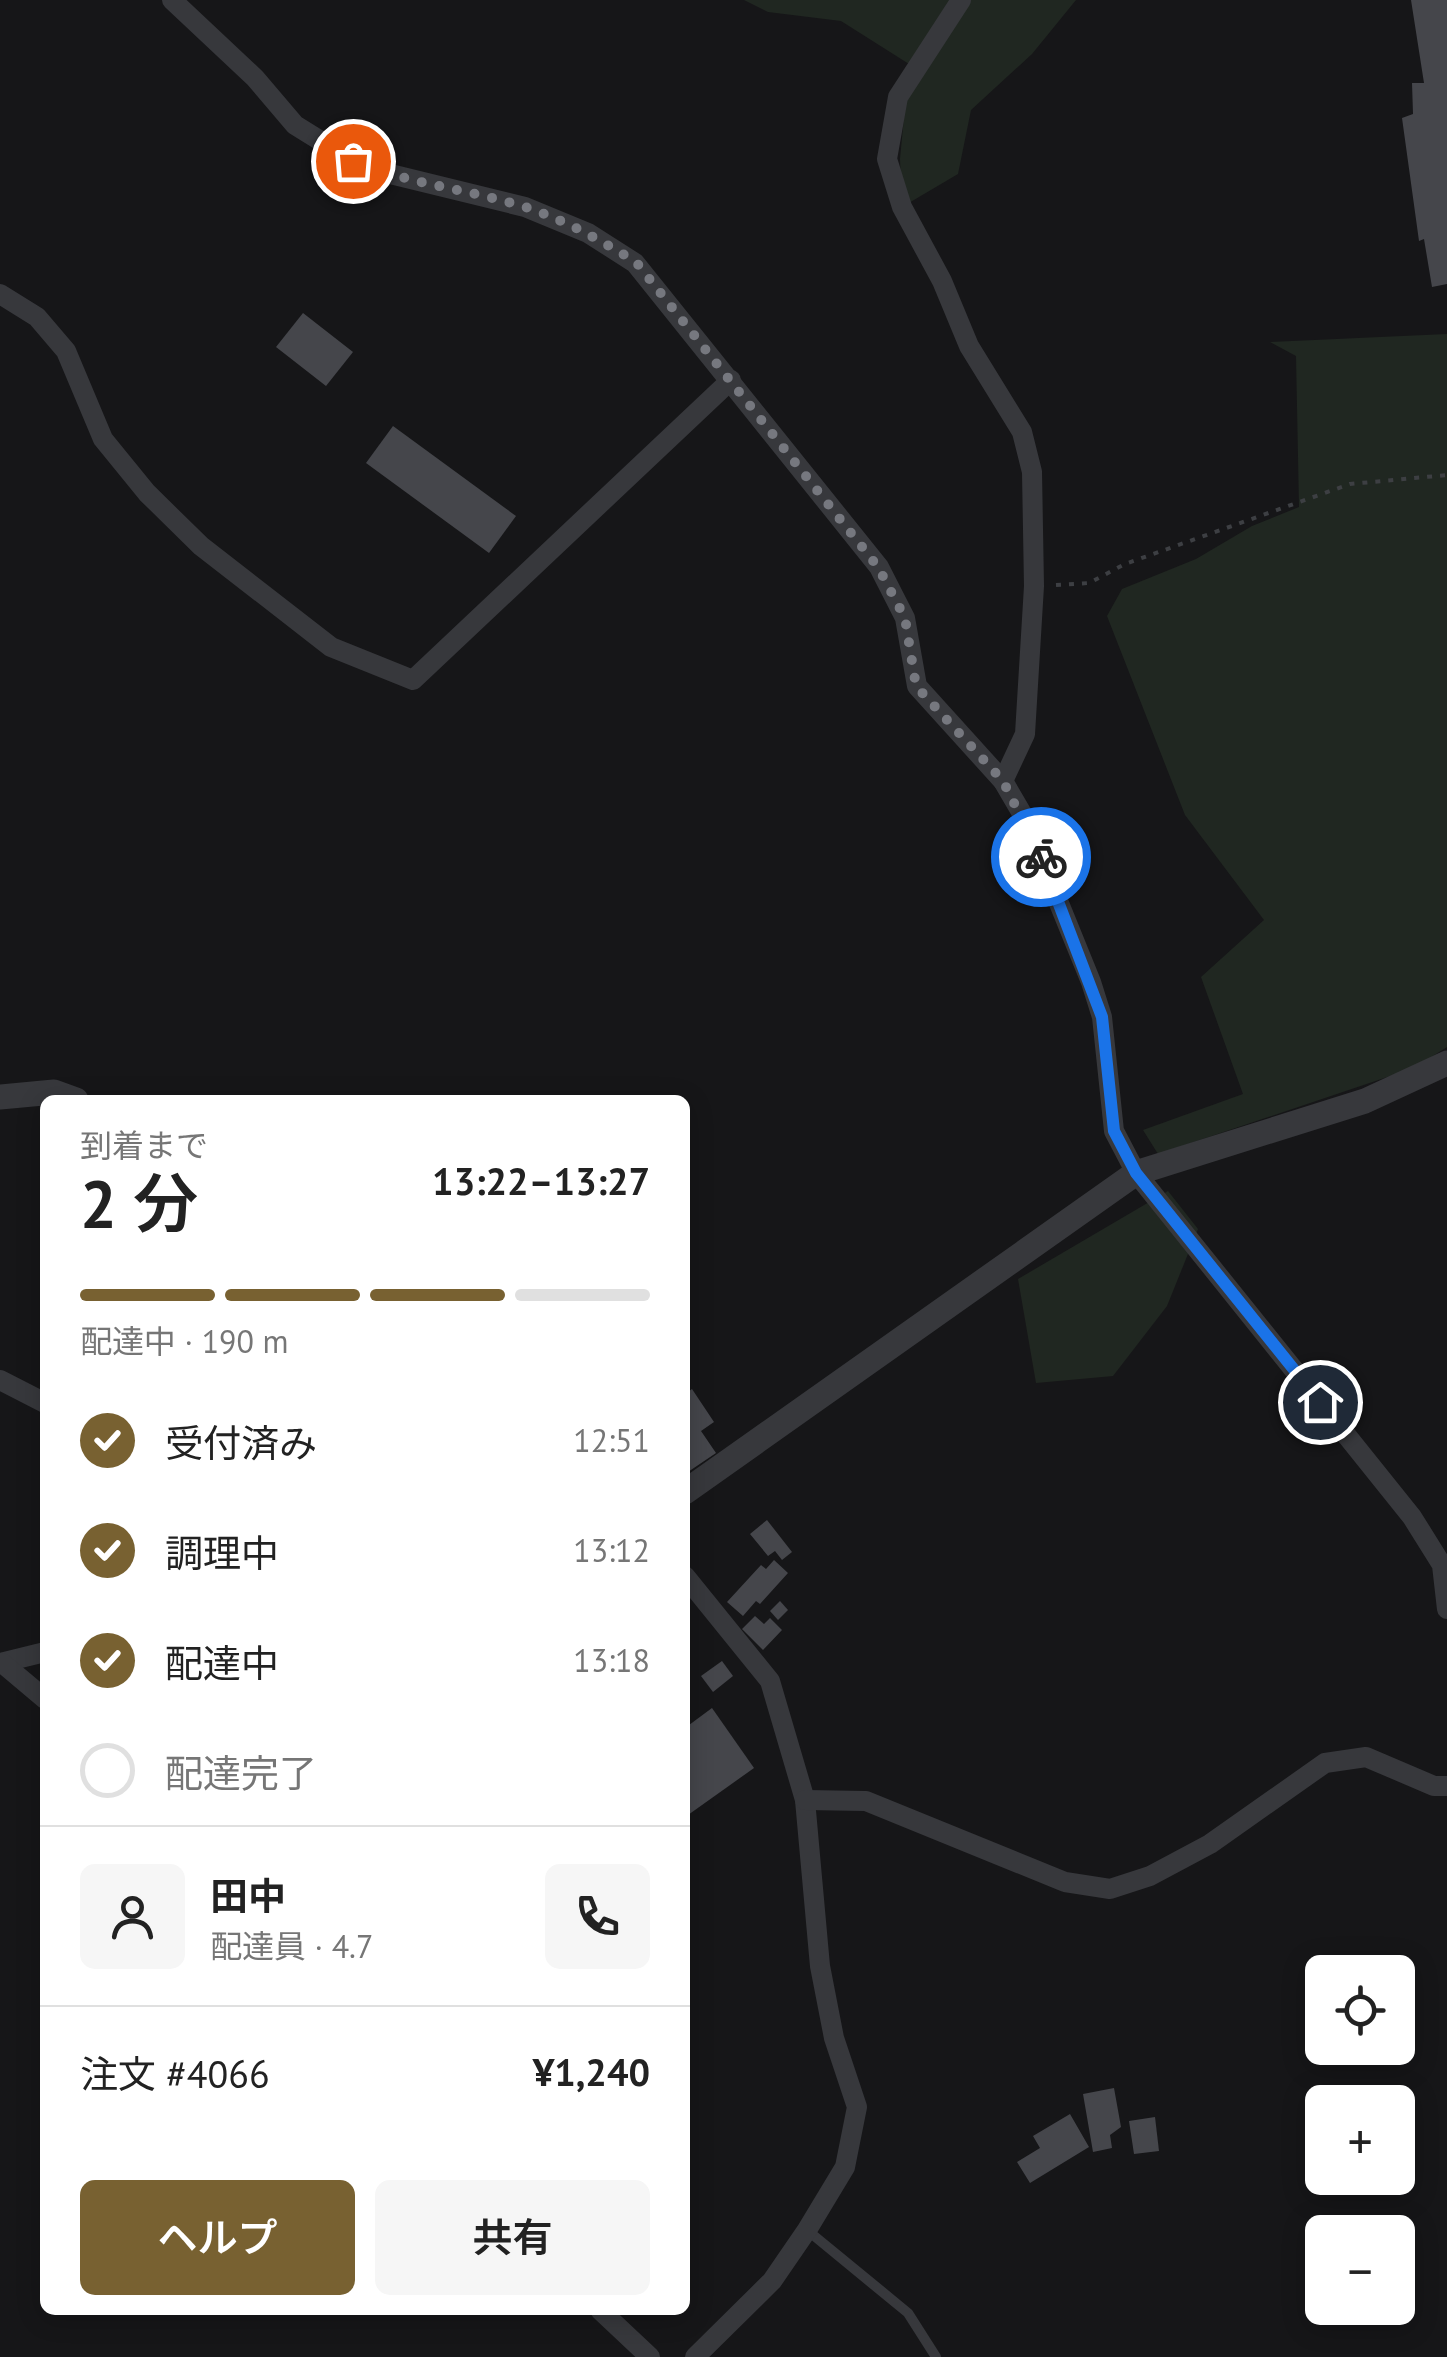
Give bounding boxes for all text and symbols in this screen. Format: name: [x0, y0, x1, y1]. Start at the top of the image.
pin: [311, 119, 396, 204]
icon: bag: [326, 134, 381, 189]
courier: [991, 807, 1091, 907]
icon: bike: [1014, 830, 1069, 885]
text: 到着まで: [80, 1124, 208, 1166]
text: 13:22–13:27: [432, 1156, 650, 1205]
text: 2 分: [80, 1161, 198, 1245]
text: 配達中 · 190 m: [80, 1320, 288, 1362]
pin: [1278, 1360, 1363, 1445]
icon: home: [1293, 1375, 1348, 1430]
icon: check: [80, 1413, 135, 1468]
text: 受付済み: [165, 1418, 317, 1467]
text: 12:51: [573, 1419, 650, 1461]
icon: check: [80, 1523, 135, 1578]
text: 調理中: [165, 1528, 279, 1577]
text: 13:12: [573, 1529, 650, 1571]
icon: check: [80, 1633, 135, 1688]
text: 配達中: [165, 1638, 279, 1687]
text: 13:18: [573, 1639, 650, 1681]
text: 配達完了: [165, 1748, 317, 1797]
button: person: [80, 1864, 185, 1969]
button: phone: [545, 1864, 650, 1969]
text: 田中: [210, 1871, 286, 1920]
text: 配達員 · 4.7: [210, 1925, 373, 1967]
map controls: [1305, 1955, 1415, 2325]
button: locate: [1305, 1955, 1415, 2065]
text: ¥1,240: [533, 2047, 650, 2096]
text: 注文 #4066: [80, 2049, 270, 2098]
button: +: [1305, 2085, 1415, 2195]
button: ヘルプ: [80, 2180, 355, 2295]
button: 共有: [375, 2180, 650, 2295]
button: −: [1305, 2215, 1415, 2325]

